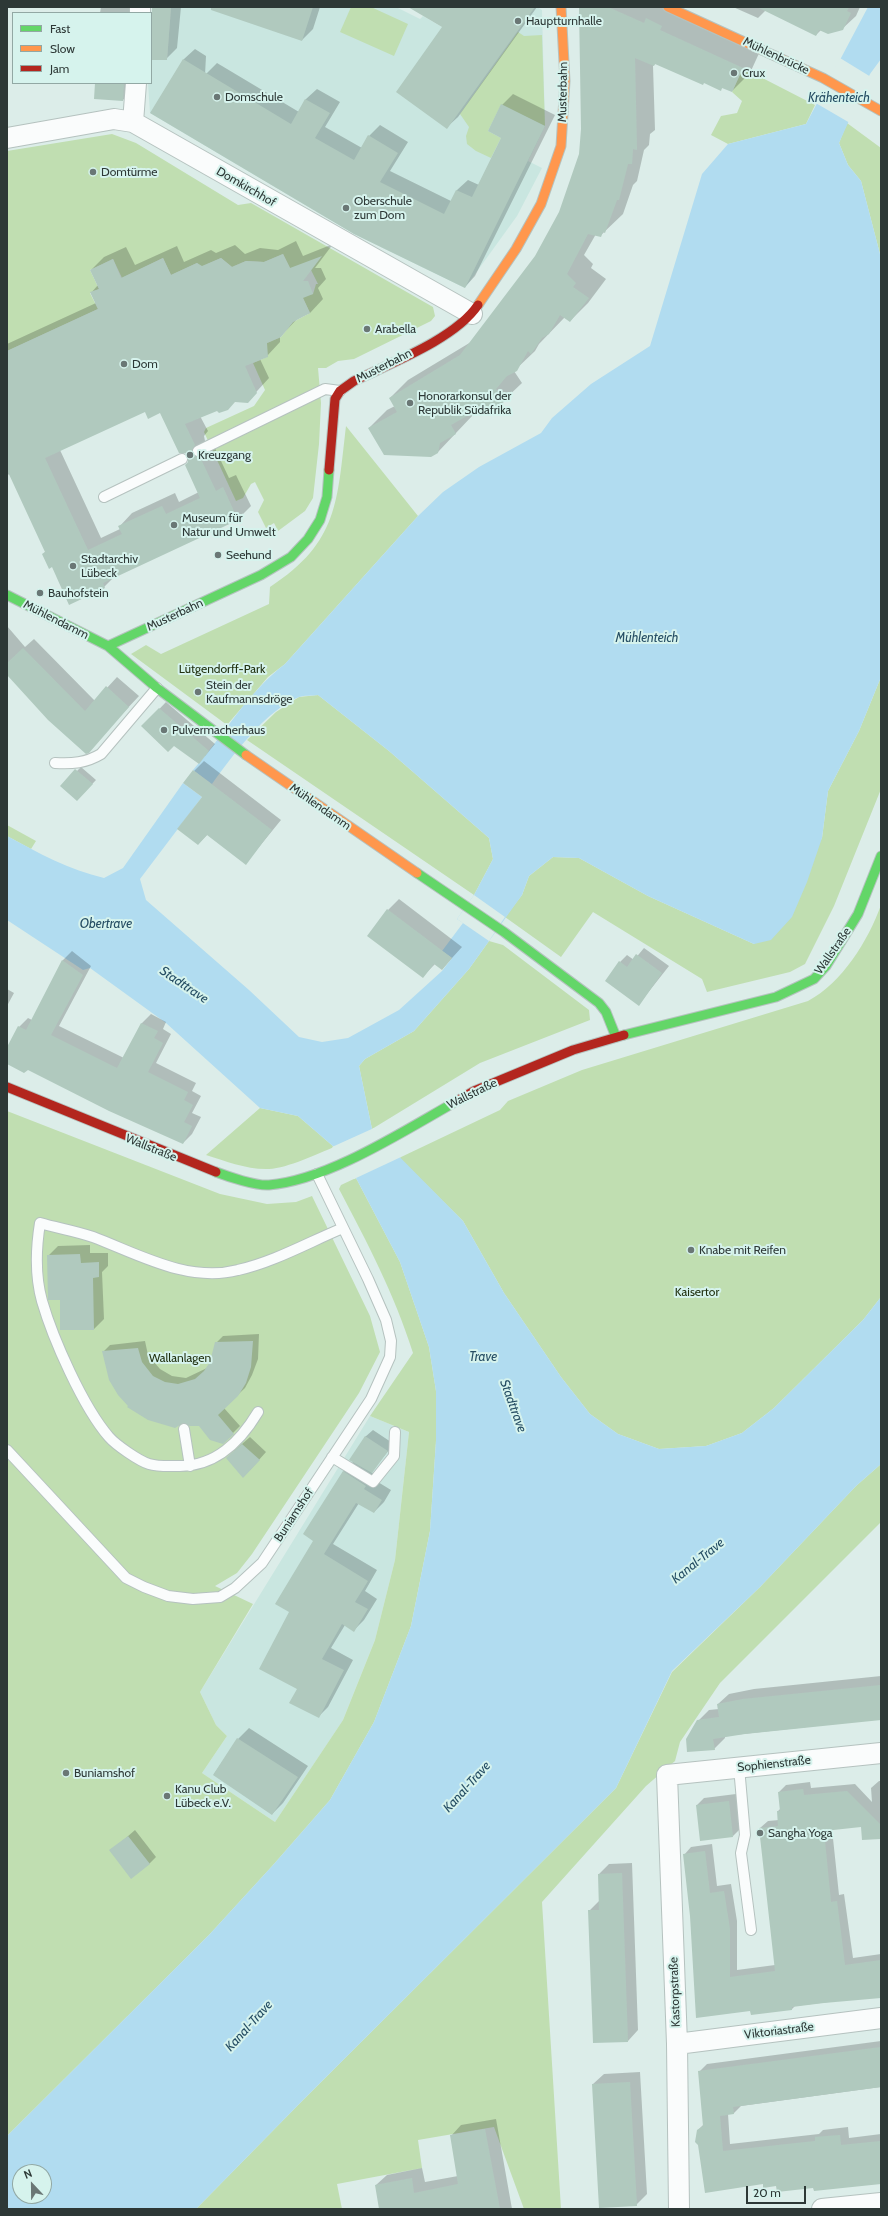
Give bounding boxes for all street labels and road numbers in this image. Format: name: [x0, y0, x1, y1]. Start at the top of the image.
street label: Mühlenbrücke: [741, 34, 811, 78]
street label: Musterbahn: [555, 62, 571, 122]
street label: Domkirchhof: [214, 164, 278, 210]
street label: Musterbahn: [354, 346, 414, 386]
street label: Musterbahn: [145, 596, 205, 634]
street label: Mühlendamm: [21, 597, 91, 643]
street label: Mühlendamm: [287, 781, 353, 833]
street label: Wallstraße: [812, 925, 854, 977]
street label: Wallstraße: [445, 1076, 499, 1112]
street label: Wallstraße: [123, 1131, 179, 1165]
street label: Buniamshof: [271, 1486, 317, 1544]
street label: Sophienstraße: [737, 1753, 811, 1775]
street label: Kastorpstraße: [667, 1957, 683, 2027]
street label: Viktoriastraße: [743, 2020, 815, 2042]

